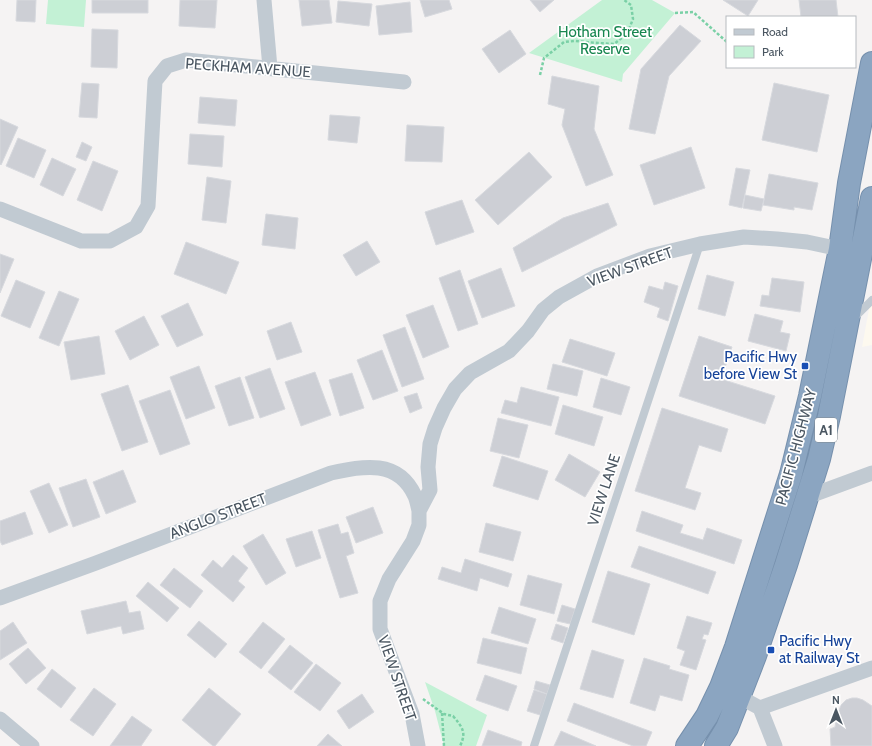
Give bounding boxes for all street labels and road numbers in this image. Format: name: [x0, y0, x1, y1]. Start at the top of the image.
street label: PECKHAM AVENUE: [185, 55, 311, 81]
street label: VIEW STREET: [585, 243, 675, 291]
street label: PACIFIC HIGHWAY: [772, 386, 820, 507]
road number: A1: [815, 418, 837, 442]
street label: VIEW LANE: [584, 452, 624, 528]
street label: ANGLO STREET: [167, 489, 269, 543]
street label: VIEW STREET: [374, 633, 420, 723]

